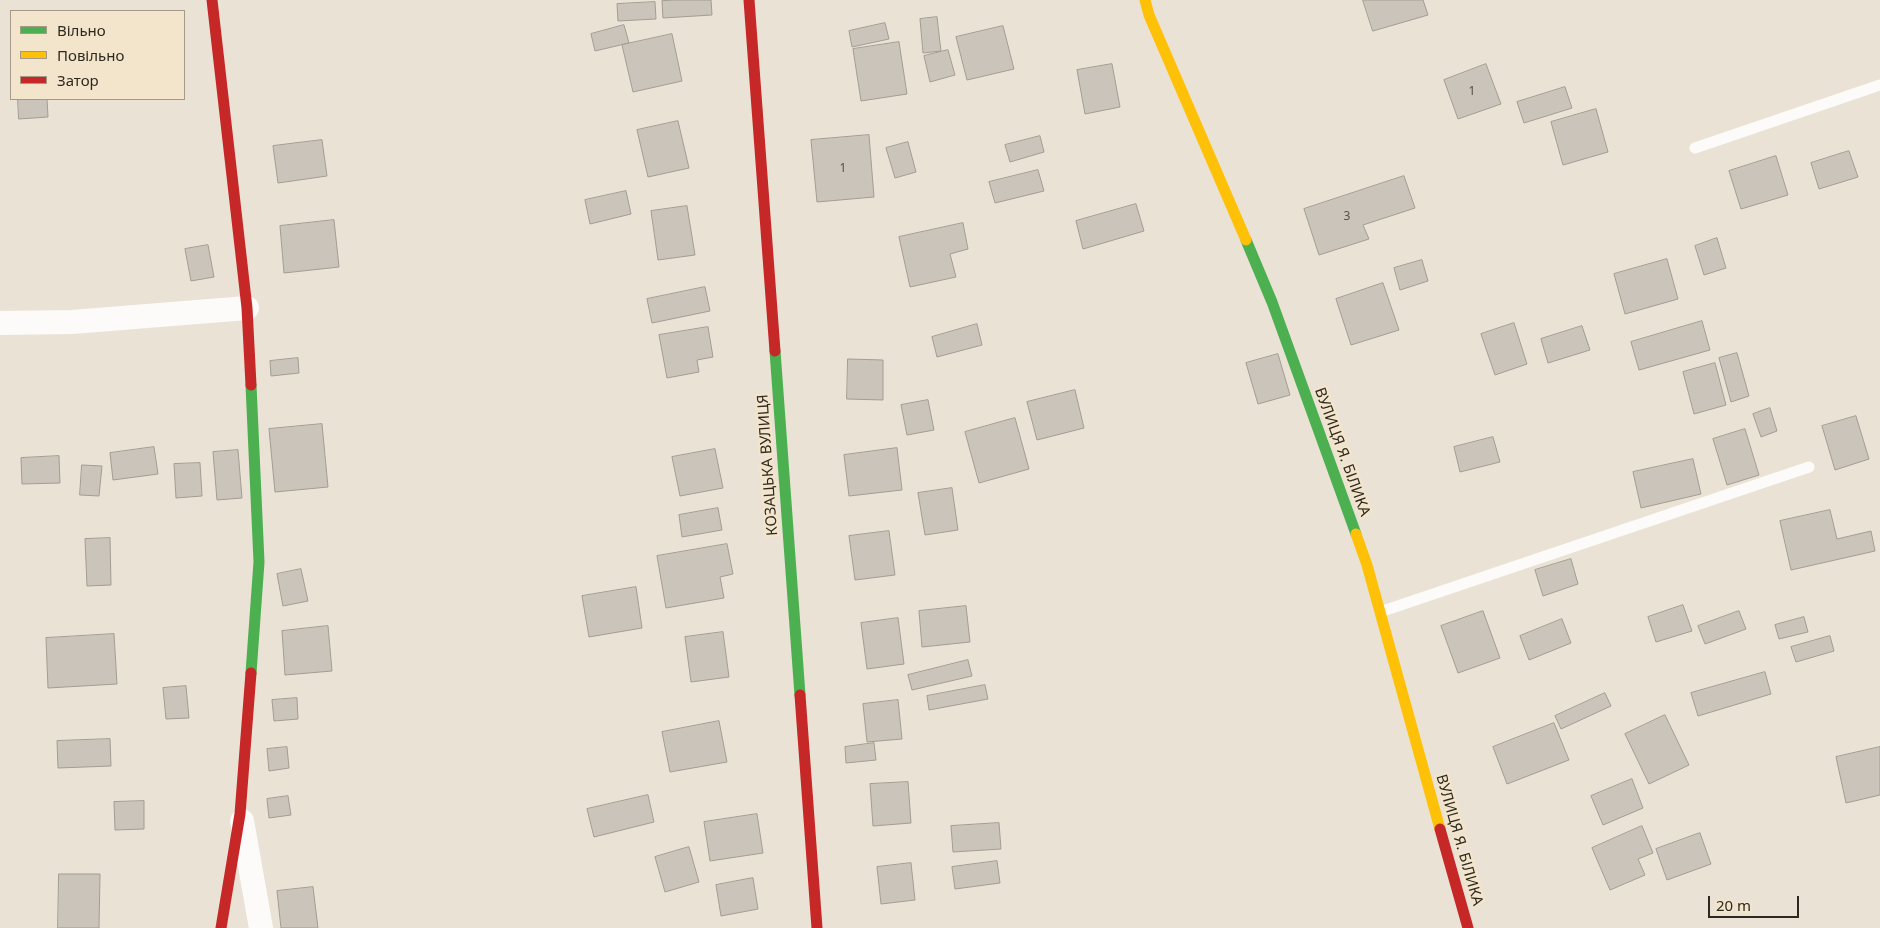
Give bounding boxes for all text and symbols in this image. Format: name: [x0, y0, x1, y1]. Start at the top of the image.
legend: [10, 10, 185, 100]
text: Вільно: [57, 20, 106, 40]
text: Повільно: [57, 45, 124, 65]
text: Затор: [57, 70, 99, 90]
house number: 1: [1469, 85, 1475, 99]
house number: 1: [840, 162, 846, 176]
house number: 3: [1344, 210, 1350, 224]
street label: ВУЛИЦЯ Я. БІЛИКА: [1310, 385, 1374, 519]
street label: КОЗАЦЬКА ВУЛИЦЯ: [754, 394, 782, 536]
street label: ВУЛИЦЯ Я. БІЛИКА: [1432, 772, 1486, 908]
scale bar: [1710, 886, 1801, 918]
text: 20 m: [1716, 895, 1751, 915]

